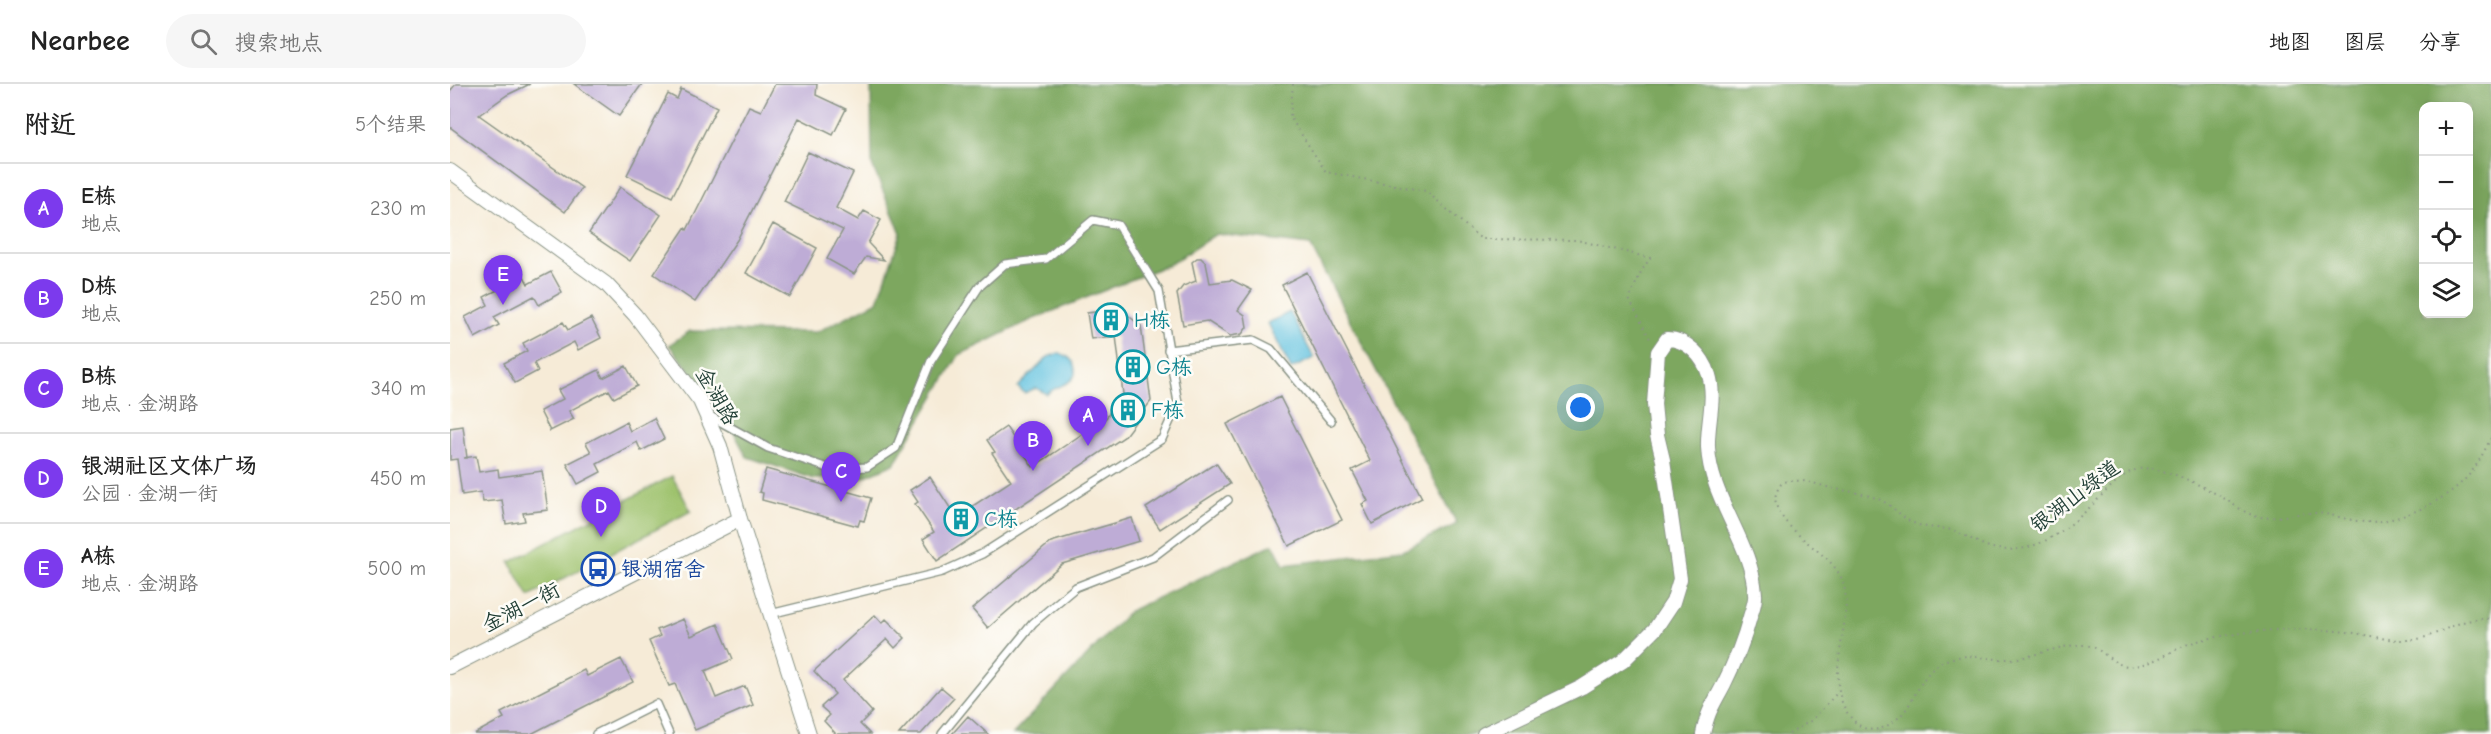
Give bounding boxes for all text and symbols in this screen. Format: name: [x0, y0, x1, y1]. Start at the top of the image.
search box: [166, 14, 586, 68]
text: Nearbee: [30, 25, 130, 57]
icon: search: [187, 25, 220, 58]
text: 搜索地点: [235, 30, 323, 56]
text: 地图: [2269, 30, 2311, 54]
text: 图层: [2344, 30, 2386, 54]
text: 分享: [2419, 30, 2461, 54]
map controls: [2419, 102, 2473, 318]
button: +: [2419, 102, 2473, 156]
text: 附近: [24, 110, 76, 140]
text: 5个结果: [355, 113, 426, 136]
button: −: [2419, 156, 2473, 210]
text: E栋: [81, 183, 116, 209]
text: A: [38, 197, 49, 220]
text: 230 m: [370, 197, 426, 220]
button: locate: [2419, 210, 2473, 264]
text: 地点: [81, 212, 121, 235]
pin: E: [484, 256, 522, 305]
button: layers: [2419, 264, 2473, 318]
text: D栋: [81, 273, 117, 299]
text: B: [37, 287, 50, 310]
text: 250 m: [369, 287, 426, 310]
text: 地点: [81, 302, 121, 325]
building icon: H栋: [1093, 302, 1129, 338]
place label: H栋: [1134, 308, 1170, 332]
building icon: G栋: [1115, 349, 1151, 385]
place label: G栋: [1156, 355, 1192, 379]
text: B栋: [81, 363, 116, 389]
street label: 金湖路: [691, 363, 743, 429]
text: C: [37, 377, 50, 400]
text: 340 m: [371, 377, 426, 400]
text: 地点 · 金湖路: [81, 392, 198, 415]
building icon: F栋: [1110, 392, 1146, 428]
your location: [1566, 393, 1595, 422]
pin: A: [1068, 396, 1108, 446]
place label: F栋: [1151, 398, 1184, 422]
pin: B: [1014, 422, 1052, 471]
pin: C: [822, 452, 860, 502]
text: 银湖社区文体广场: [81, 453, 257, 479]
street label: 银湖山绿道: [2026, 455, 2124, 537]
text: D: [37, 467, 50, 490]
text: 450 m: [370, 467, 426, 490]
text: 公园 · 金湖一街: [81, 482, 218, 505]
pin: D: [582, 488, 620, 537]
building icon: C栋: [943, 501, 979, 537]
place label: C栋: [984, 507, 1018, 531]
text: A栋: [81, 543, 115, 569]
bus stop icon: 银湖宿舍: [580, 551, 616, 587]
text: E: [38, 557, 49, 580]
text: 500 m: [368, 557, 426, 580]
place label: 银湖宿舍: [621, 557, 705, 581]
text: 地点 · 金湖路: [81, 572, 198, 595]
street label: 金湖一街: [478, 577, 564, 637]

